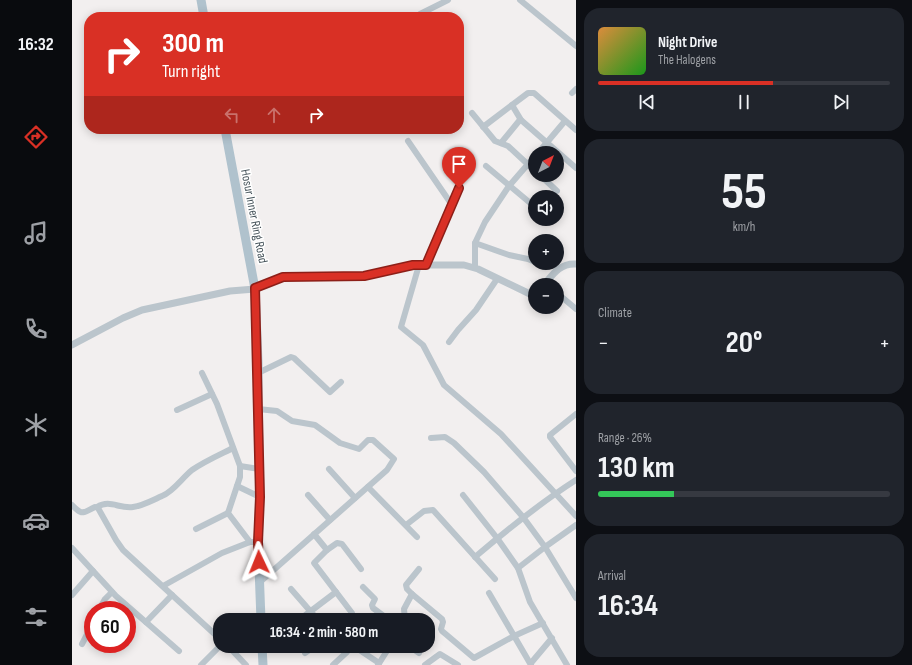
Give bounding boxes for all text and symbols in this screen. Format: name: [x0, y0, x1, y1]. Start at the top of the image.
text: 300 m: [162, 27, 224, 60]
icon: right: [96, 28, 148, 80]
text: Night Drive: [658, 33, 717, 52]
text: 16:32: [18, 34, 54, 55]
text: The Halogens: [658, 52, 716, 68]
text: Turn right: [162, 61, 220, 82]
icon: previous: [636, 91, 658, 113]
icon: pause: [733, 91, 755, 113]
icon: next: [830, 91, 852, 113]
icon: left: [221, 104, 243, 126]
icon: ahead: [263, 104, 285, 126]
icon: right: [305, 104, 327, 126]
icon: directions: [22, 123, 50, 151]
north arrow: [528, 146, 564, 182]
map controls: [528, 146, 564, 314]
pin: [442, 147, 476, 188]
icon: arrive: [448, 153, 470, 175]
text: 55: [721, 161, 767, 224]
street label: Hosur Inner Ring Road: [237, 168, 271, 265]
button: sound: [528, 190, 564, 226]
icon: music: [22, 219, 50, 247]
text: km/h: [733, 219, 755, 235]
button: +: [528, 234, 564, 270]
button: −: [528, 278, 564, 314]
text: Climate: [598, 305, 632, 321]
icon: phone: [22, 315, 50, 343]
text: 20°: [726, 325, 762, 361]
text: −: [598, 330, 609, 357]
text: +: [879, 330, 890, 357]
icon: climate: [22, 411, 50, 439]
text: Range · 26%: [598, 430, 652, 446]
text: 130 km: [598, 450, 675, 486]
icon: car: [22, 507, 50, 535]
position arrow: [238, 541, 280, 583]
text: Arrival: [598, 568, 626, 584]
text: 16:34: [598, 588, 658, 624]
speed limit sign: 60: [84, 601, 136, 653]
icon: filters: [22, 603, 50, 631]
text: 16:34 · 2 min · 580 m: [270, 623, 378, 642]

